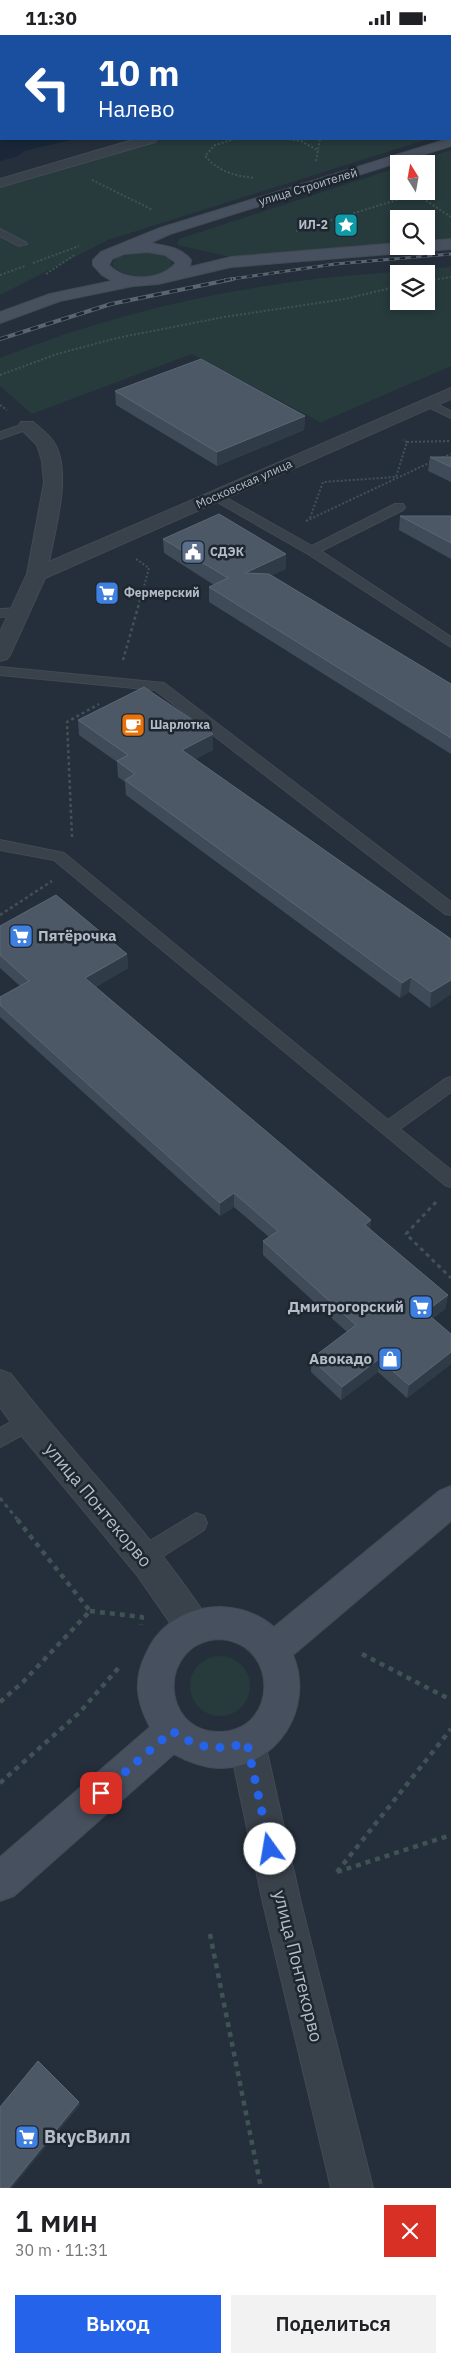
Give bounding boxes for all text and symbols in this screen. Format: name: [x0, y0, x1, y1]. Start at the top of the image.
text: 11:30: [25, 6, 77, 30]
text: 10 m: [98, 50, 180, 96]
icon: left: [15, 55, 80, 120]
text: Налево: [98, 94, 175, 123]
north arrow: [390, 155, 435, 200]
map controls: [390, 155, 435, 310]
street label: улица Строителей: [257, 164, 359, 209]
button: search: [390, 210, 435, 255]
place icon: ИЛ-2: [333, 212, 359, 238]
place label: ИЛ-2: [298, 217, 328, 232]
button: layers: [390, 265, 435, 310]
street label: Московская улица: [193, 455, 295, 511]
public building icon: СДЭК: [180, 539, 206, 565]
place label: СДЭК: [210, 544, 244, 559]
supermarket icon: Фермерский: [94, 580, 120, 606]
place label: Фермерский: [124, 585, 200, 600]
cafe icon: Шарлотка: [120, 712, 146, 738]
place label: Шарлотка: [150, 717, 210, 732]
supermarket icon: Пятёрочка: [8, 923, 34, 949]
place label: Пятёрочка: [38, 926, 117, 945]
supermarket icon: Дмитрогорский: [408, 1294, 434, 1320]
place label: Дмитрогорский: [288, 1297, 404, 1316]
shop icon: Авокадо: [377, 1346, 403, 1372]
place label: Авокадо: [309, 1349, 372, 1368]
street label: улица Понтекорво: [40, 1438, 157, 1572]
pin: [80, 1772, 122, 1814]
icon: arrive: [87, 1779, 115, 1807]
position arrow: [243, 1822, 295, 1874]
street label: улица Понтекорво: [268, 1888, 328, 2044]
supermarket icon: ВкусВилл: [14, 2124, 40, 2150]
place label: ВкусВилл: [44, 2125, 130, 2148]
text: 1 мин: [15, 2201, 98, 2240]
button: close: [384, 2205, 436, 2257]
text: 30 m · 11:31: [15, 2240, 108, 2260]
button: Выход: [15, 2295, 221, 2353]
button: Поделиться: [231, 2295, 436, 2353]

